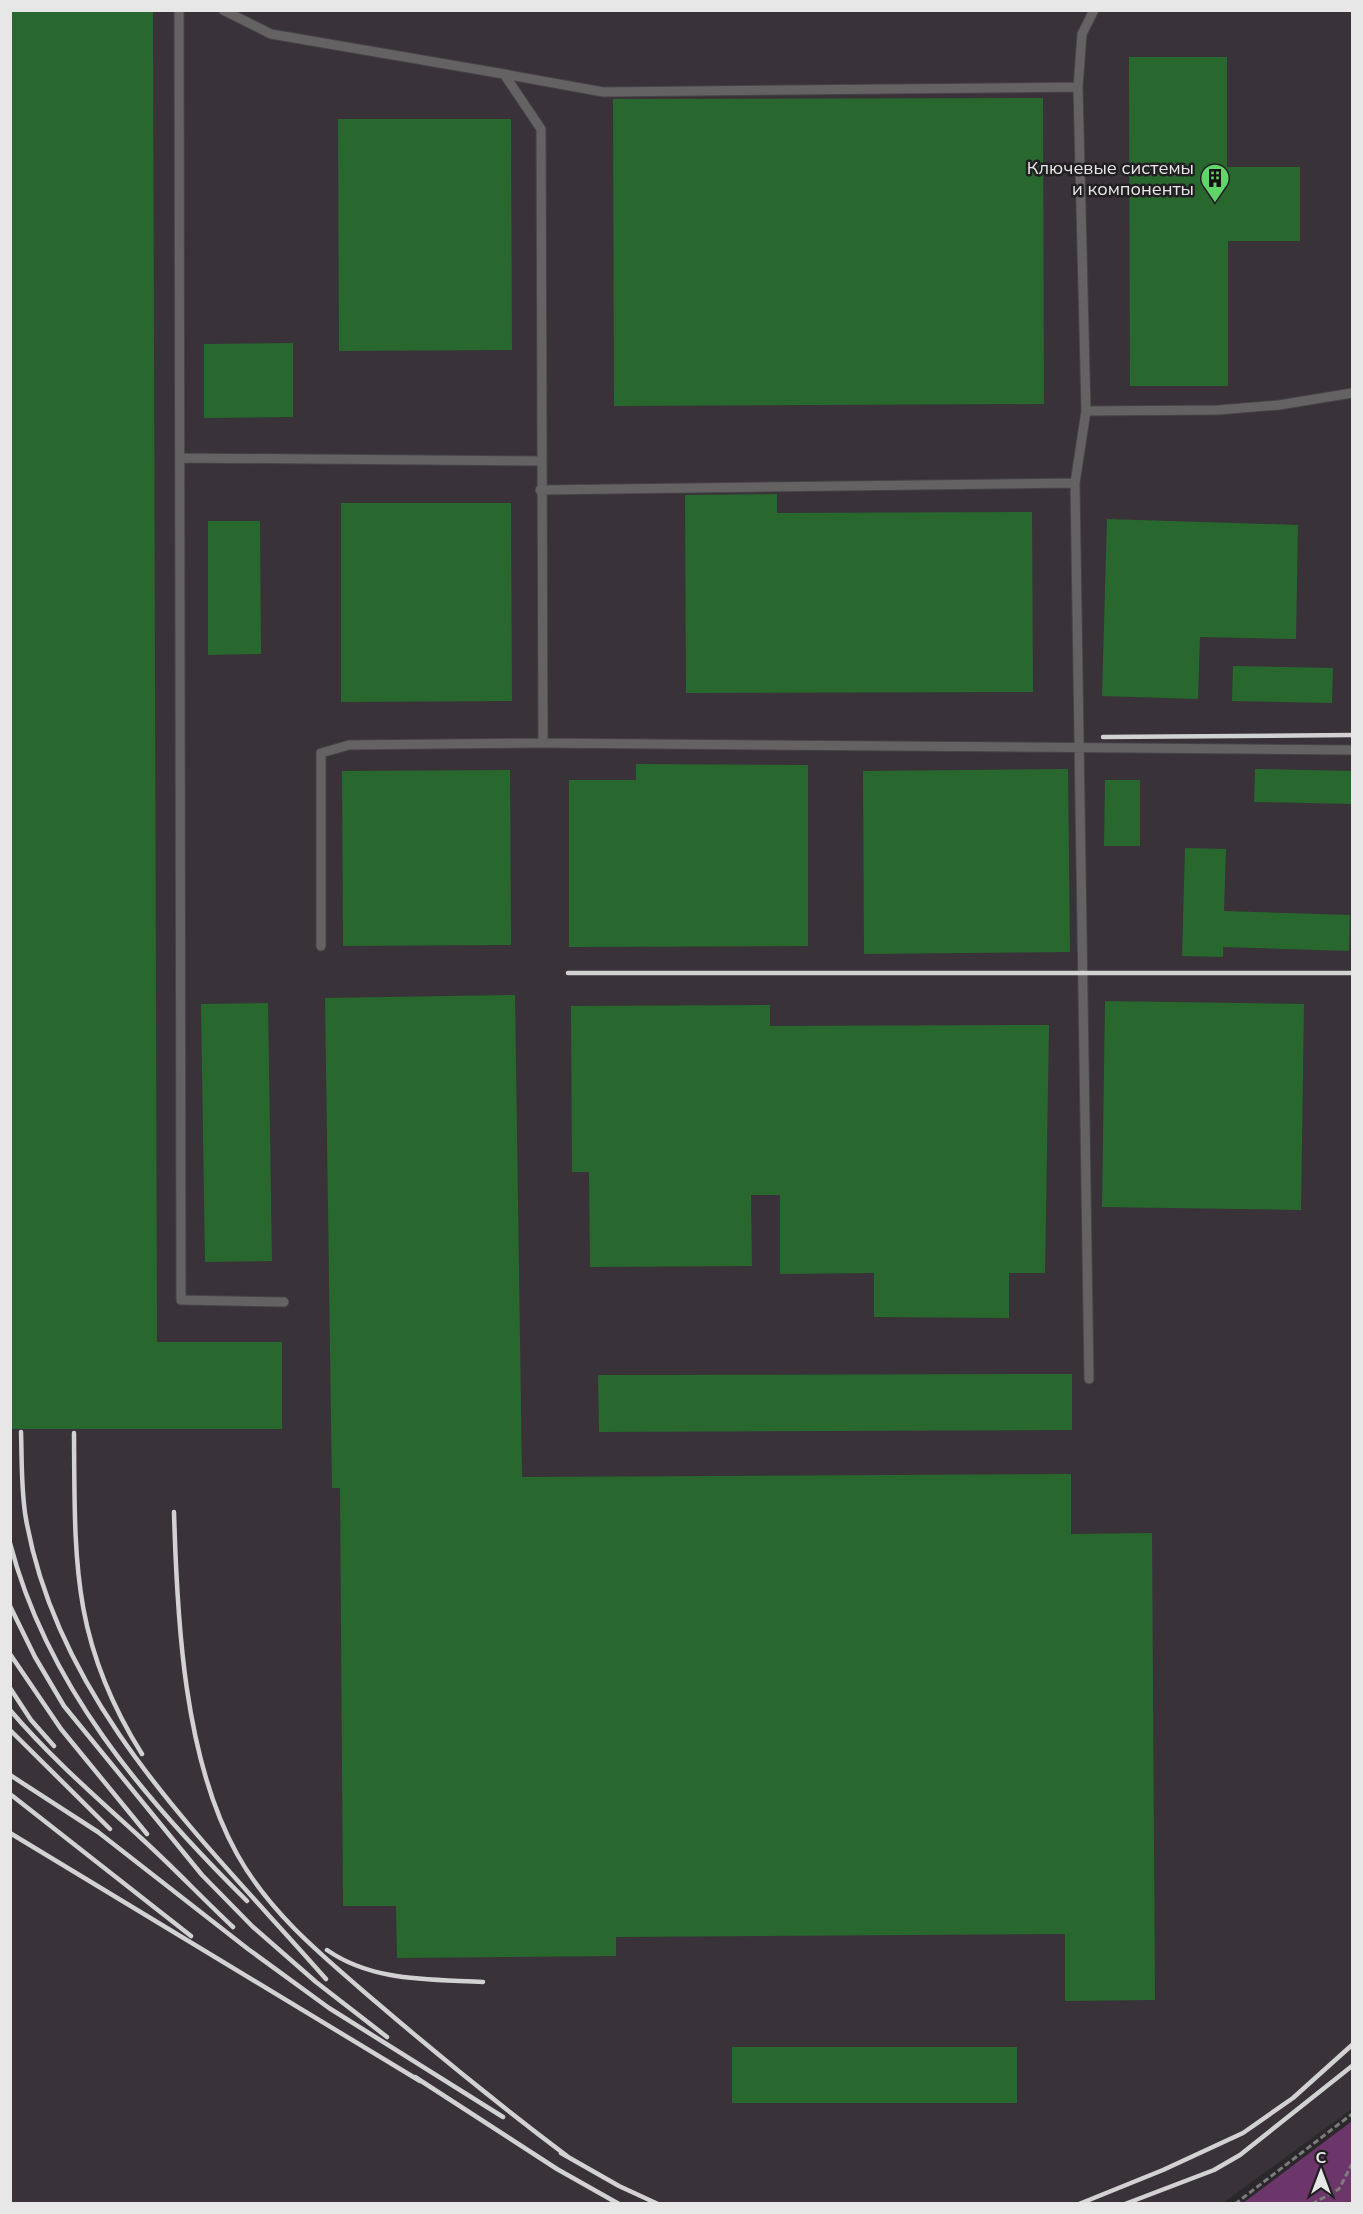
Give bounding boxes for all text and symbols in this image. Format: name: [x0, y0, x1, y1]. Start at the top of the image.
place label: Ключевые системы и компоненты: [1027, 156, 1194, 200]
building icon: Ключевые системы и компоненты: [1199, 162, 1231, 204]
north arrow: [1291, 2142, 1351, 2202]
text: С: [1316, 2147, 1327, 2167]

